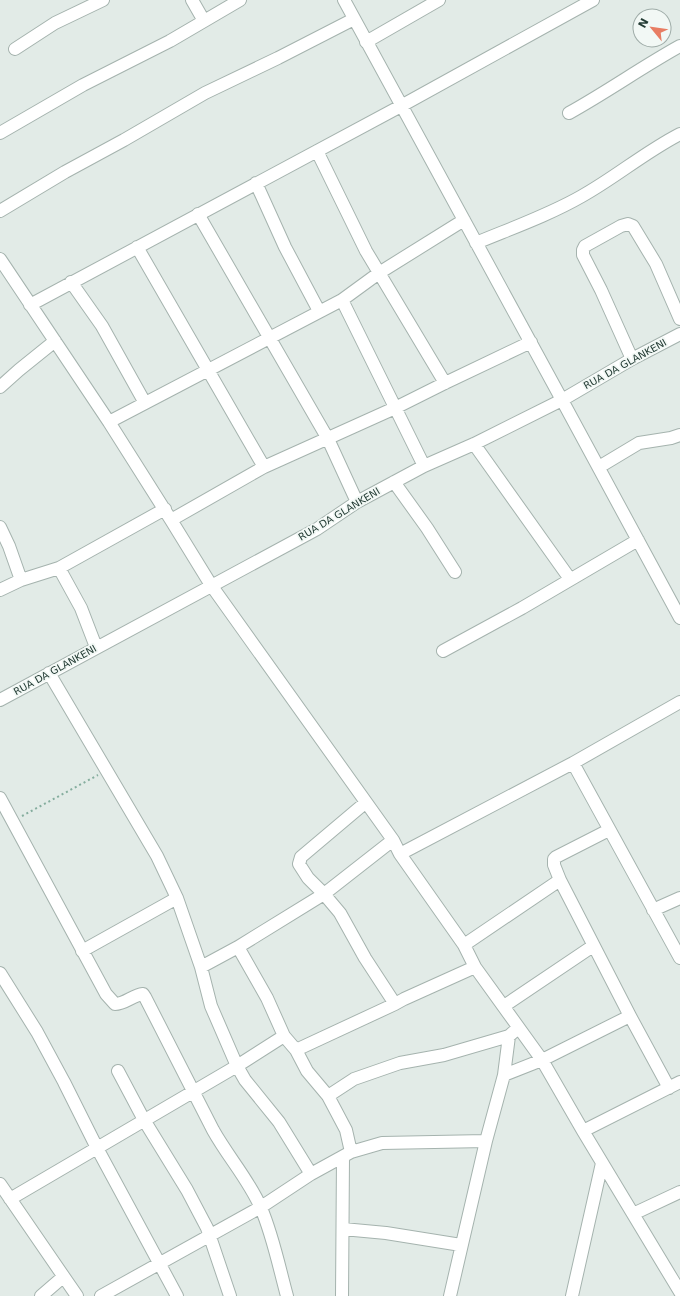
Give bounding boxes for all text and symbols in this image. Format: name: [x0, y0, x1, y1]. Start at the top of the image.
north arrow: [632, 8, 672, 48]
text: N: [636, 16, 652, 31]
street label: RUA DA GLANKENI: [582, 337, 668, 391]
street label: RUA DA GLANKENI: [296, 485, 382, 543]
street label: RUA DA GLANKENI: [12, 643, 98, 697]

